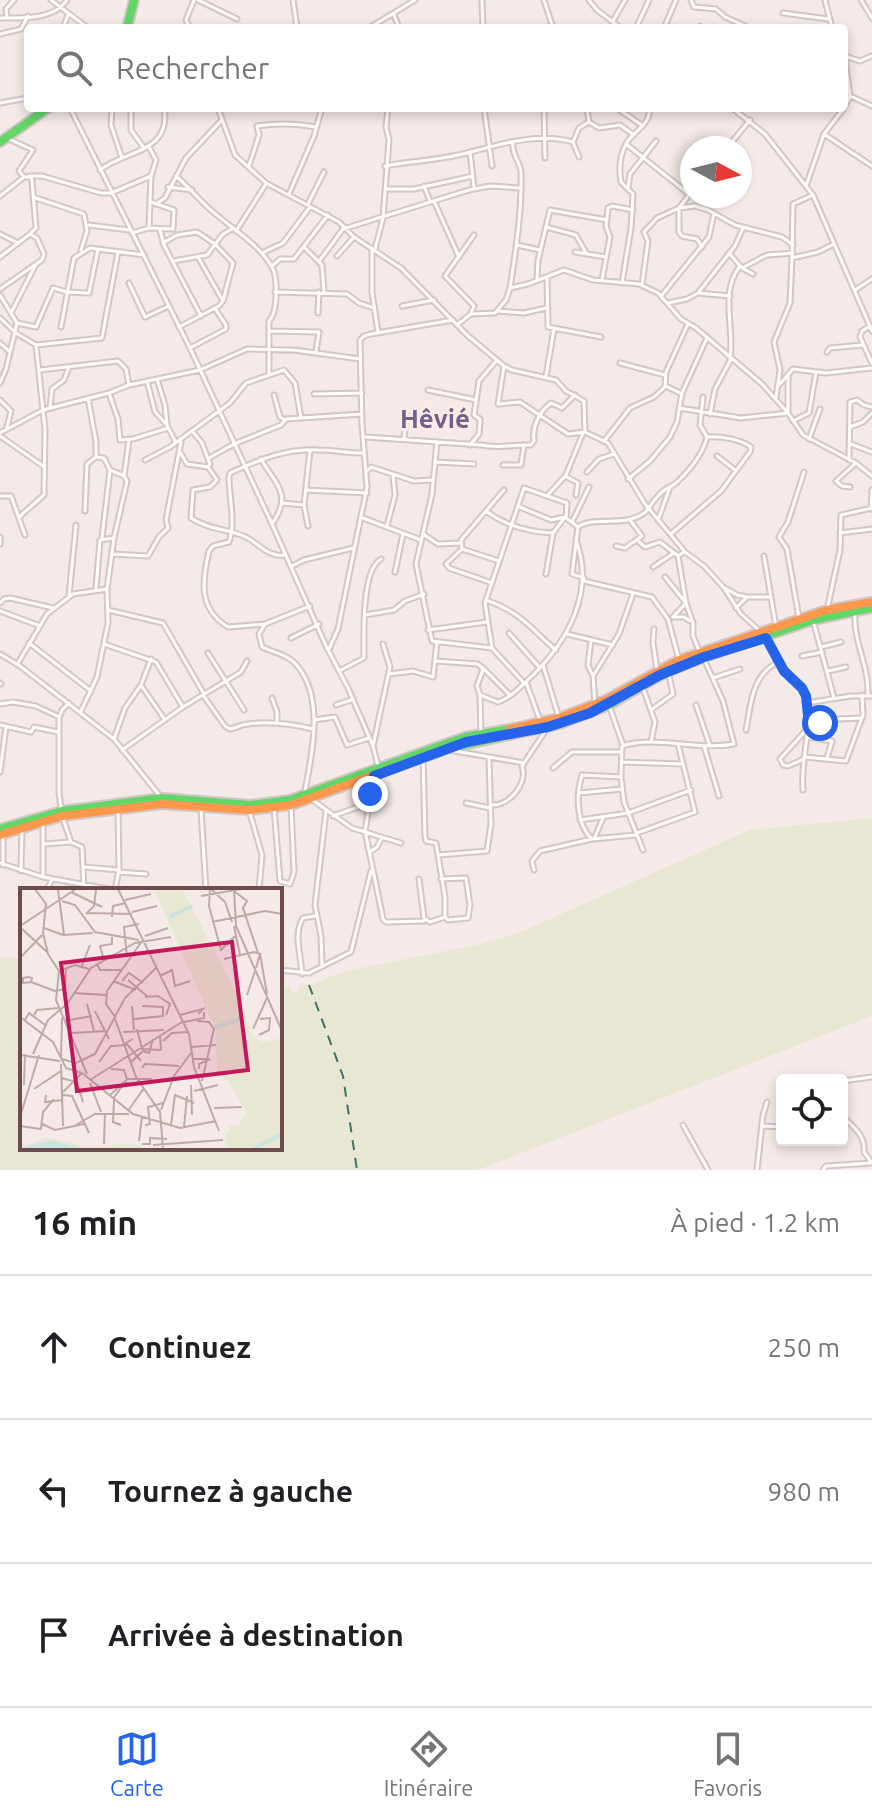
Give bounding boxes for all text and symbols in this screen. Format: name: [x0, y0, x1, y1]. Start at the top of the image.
search box: [24, 24, 848, 112]
icon: search: [52, 46, 96, 90]
text: Rechercher: [116, 51, 269, 85]
north arrow: [680, 136, 752, 208]
district label: Hêvié: [400, 404, 470, 433]
route start: [802, 705, 838, 741]
route end: [352, 776, 388, 812]
inset map: [20, 888, 282, 1150]
map controls: [776, 1074, 848, 1146]
button: locate: [776, 1074, 848, 1146]
text: 16 min: [32, 1203, 137, 1241]
text: À pied · 1.2 km: [671, 1208, 840, 1237]
icon: ahead: [32, 1325, 76, 1369]
text: Continuez: [108, 1330, 251, 1364]
text: 250 m: [768, 1333, 840, 1362]
icon: left: [32, 1469, 76, 1513]
text: Tournez à gauche: [108, 1474, 353, 1508]
text: 980 m: [768, 1477, 840, 1506]
icon: arrive: [32, 1613, 76, 1657]
text: Arrivée à destination: [108, 1618, 404, 1652]
tab: Carte: [110, 1727, 164, 1800]
tab: Itinéraire: [384, 1727, 473, 1800]
tab: Favoris: [693, 1727, 762, 1800]

